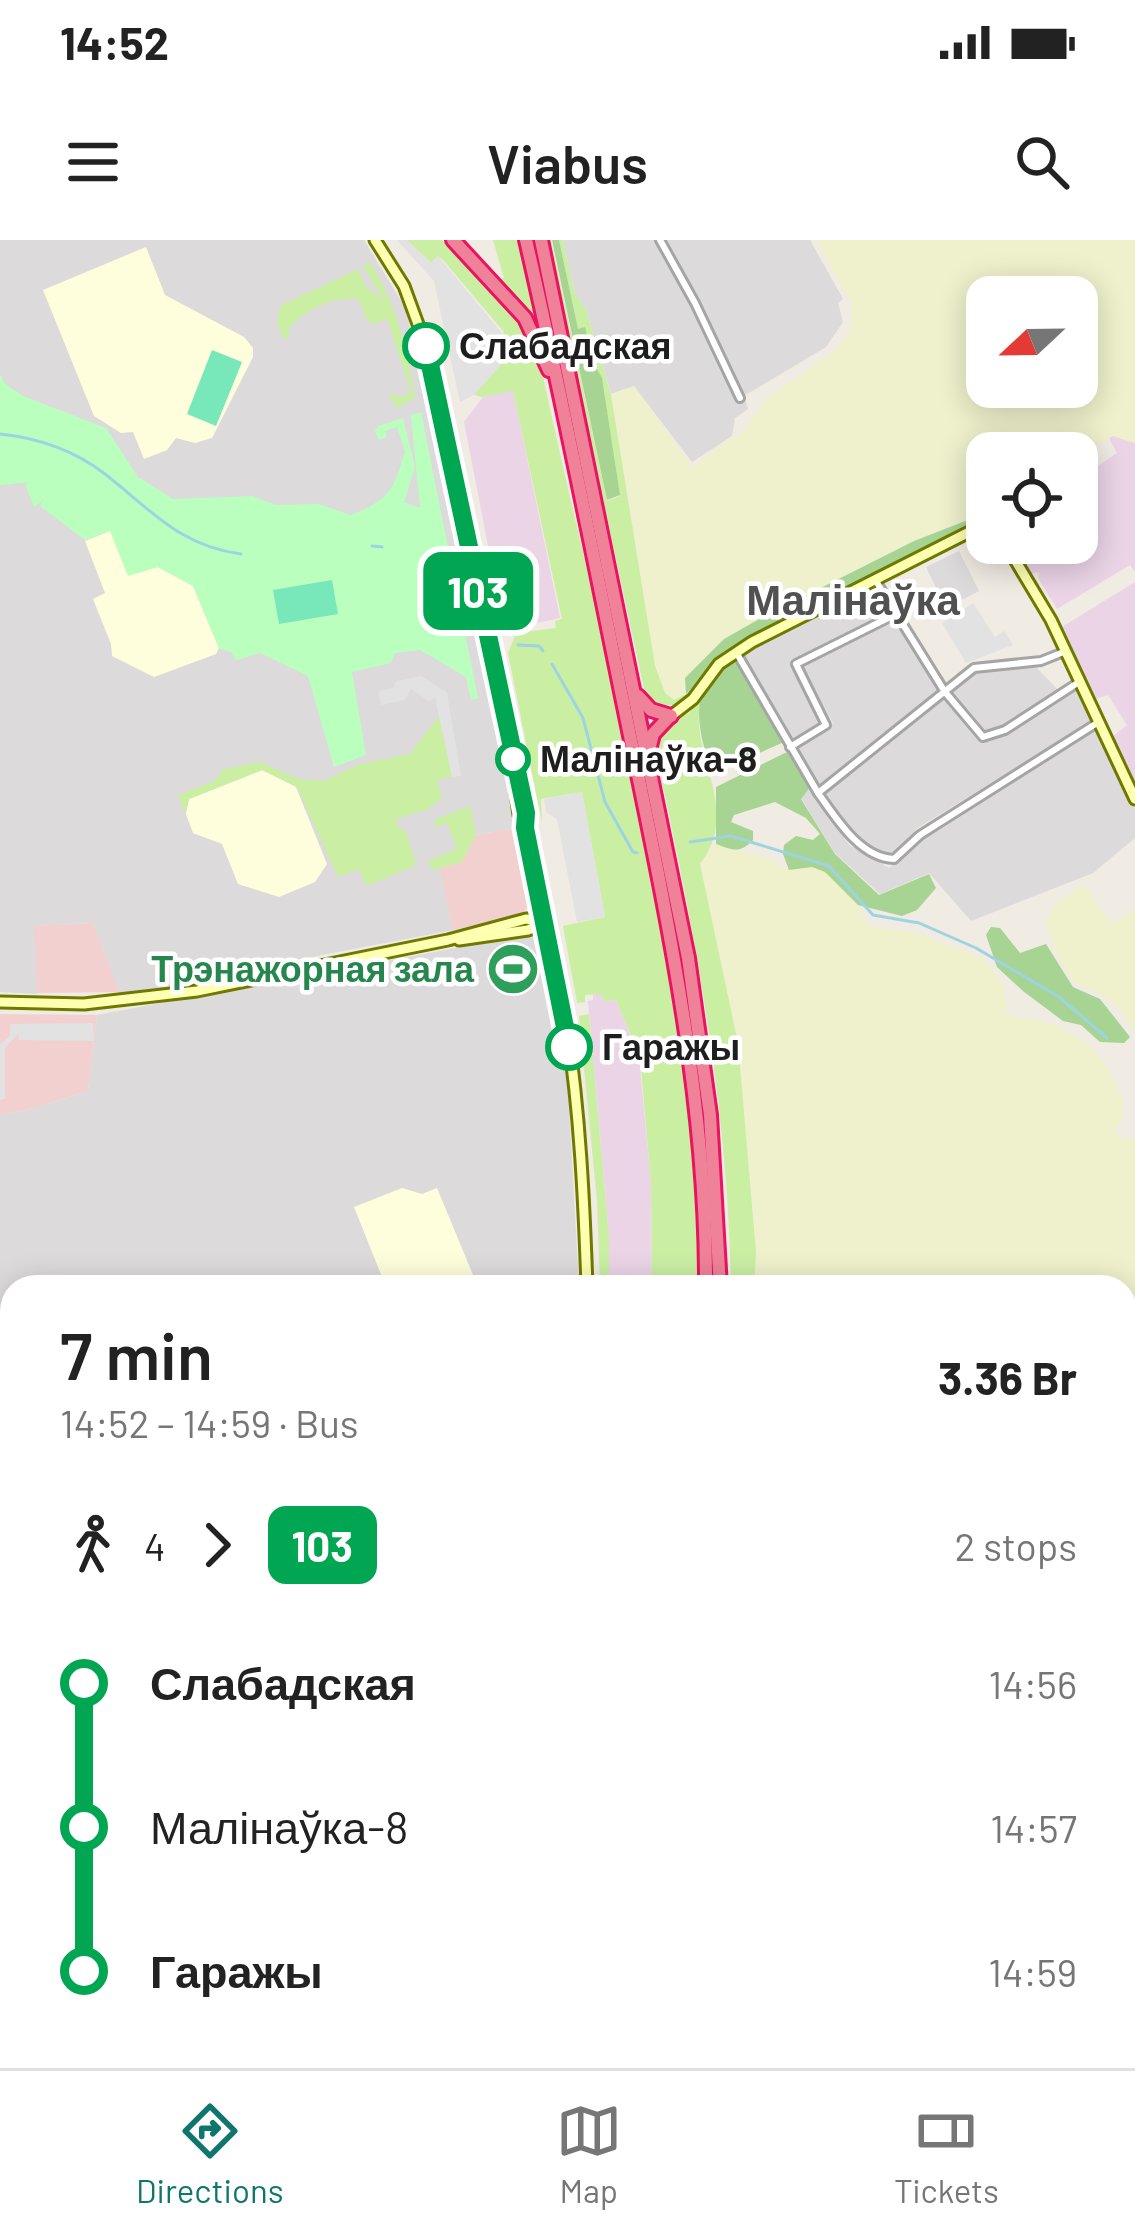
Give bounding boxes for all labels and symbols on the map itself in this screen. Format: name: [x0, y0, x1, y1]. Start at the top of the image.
north arrow: [966, 276, 1098, 408]
place label: Слабадская: [459, 323, 672, 367]
marker: Слабадская: [404, 324, 448, 368]
line badge: 103: [409, 552, 547, 630]
district label: Малінаўка: [746, 573, 960, 624]
place label: Малінаўка-8: [540, 736, 757, 780]
marker: Малінаўка-8: [497, 743, 529, 775]
sports icon: Трэнажорная зала: [485, 941, 541, 997]
place label: Трэнажорная зала: [151, 946, 475, 990]
place label: Гаражы: [602, 1024, 740, 1068]
marker: Гаражы: [547, 1025, 591, 1069]

